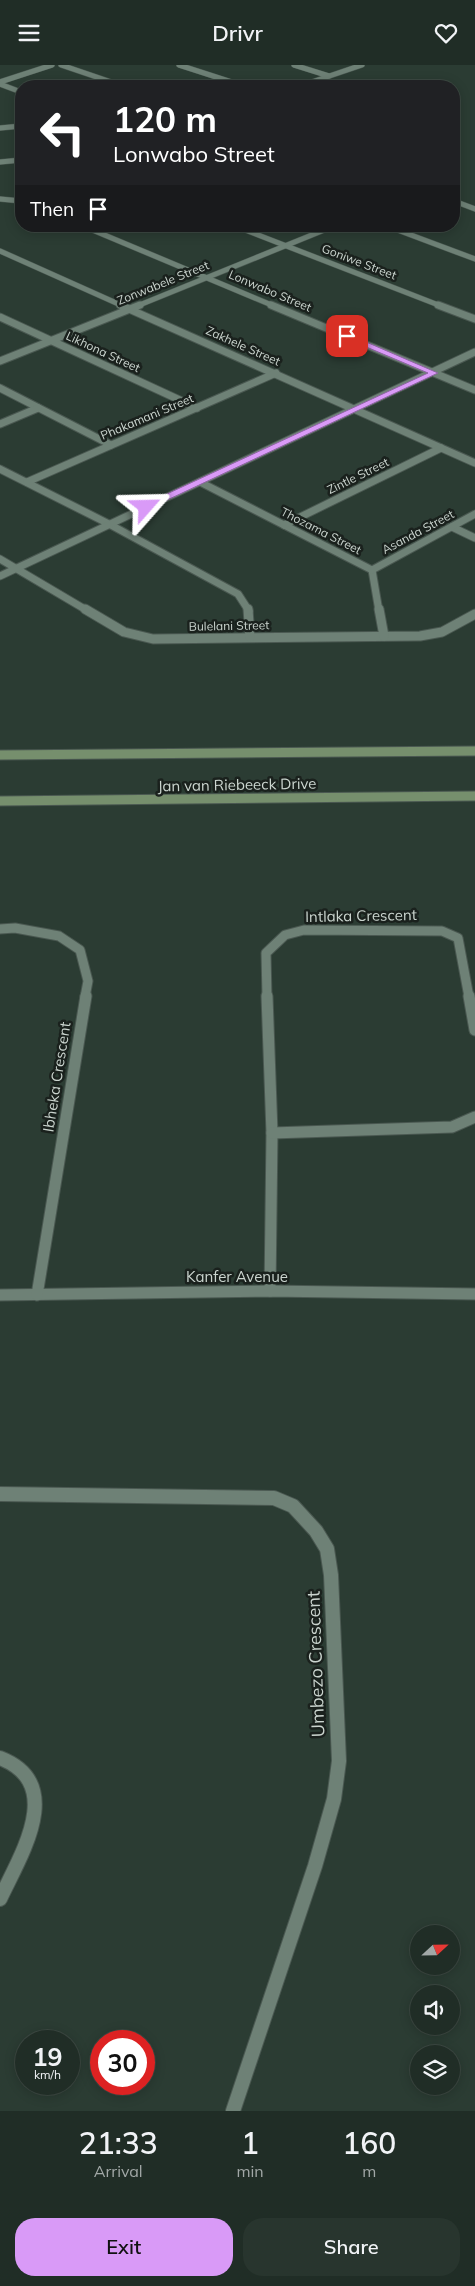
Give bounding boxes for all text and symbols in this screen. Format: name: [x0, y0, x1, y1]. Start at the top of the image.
icon: menu: [15, 19, 43, 47]
text: Drivr: [212, 19, 263, 47]
icon: heart: [432, 19, 460, 47]
text: 120 m: [113, 97, 217, 141]
icon: left: [30, 100, 95, 165]
text: Lonwabo Street: [113, 140, 275, 168]
icon: arrive: [84, 195, 112, 223]
text: Then: [30, 197, 74, 221]
street label: Goniwe Street: [320, 240, 399, 283]
street label: Zonwabele Street: [115, 257, 211, 308]
street label: Lonwabo Street: [227, 266, 314, 315]
pin: [326, 315, 368, 357]
street label: Zakhele Street: [204, 322, 283, 369]
icon: arrive: [333, 322, 361, 350]
street label: Likhona Street: [64, 328, 143, 375]
street label: Phakamani Street: [98, 390, 195, 443]
street label: Zintle Street: [324, 454, 391, 497]
position arrow: [119, 480, 171, 532]
street label: Thozama Street: [278, 504, 364, 557]
street label: Asanda Street: [379, 506, 456, 557]
street label: Bulelani Street: [188, 617, 269, 634]
street label: Jan van Riebeeck Drive: [157, 774, 317, 795]
street label: Intlaka Crescent: [305, 905, 417, 926]
street label: Ibheka Crescent: [38, 1021, 75, 1133]
street label: Kanfer Avenue: [186, 1267, 288, 1286]
street label: Umbezo Crescent: [301, 1590, 330, 1738]
north arrow: [410, 1925, 460, 1975]
map controls: [410, 1925, 460, 2095]
button: sound: [410, 1985, 460, 2035]
speed limit sign: 30: [90, 2030, 155, 2095]
text: 19: [32, 2041, 63, 2072]
button: layers: [410, 2045, 460, 2095]
text: km/h: [34, 2067, 61, 2082]
text: 21:33: [79, 2124, 158, 2162]
text: 1: [241, 2124, 259, 2162]
text: 160: [342, 2124, 396, 2162]
text: Arrival: [94, 2161, 143, 2181]
text: min: [236, 2161, 264, 2181]
text: m: [362, 2161, 376, 2181]
button: Exit: [15, 2218, 233, 2276]
button: Share: [243, 2218, 460, 2276]

